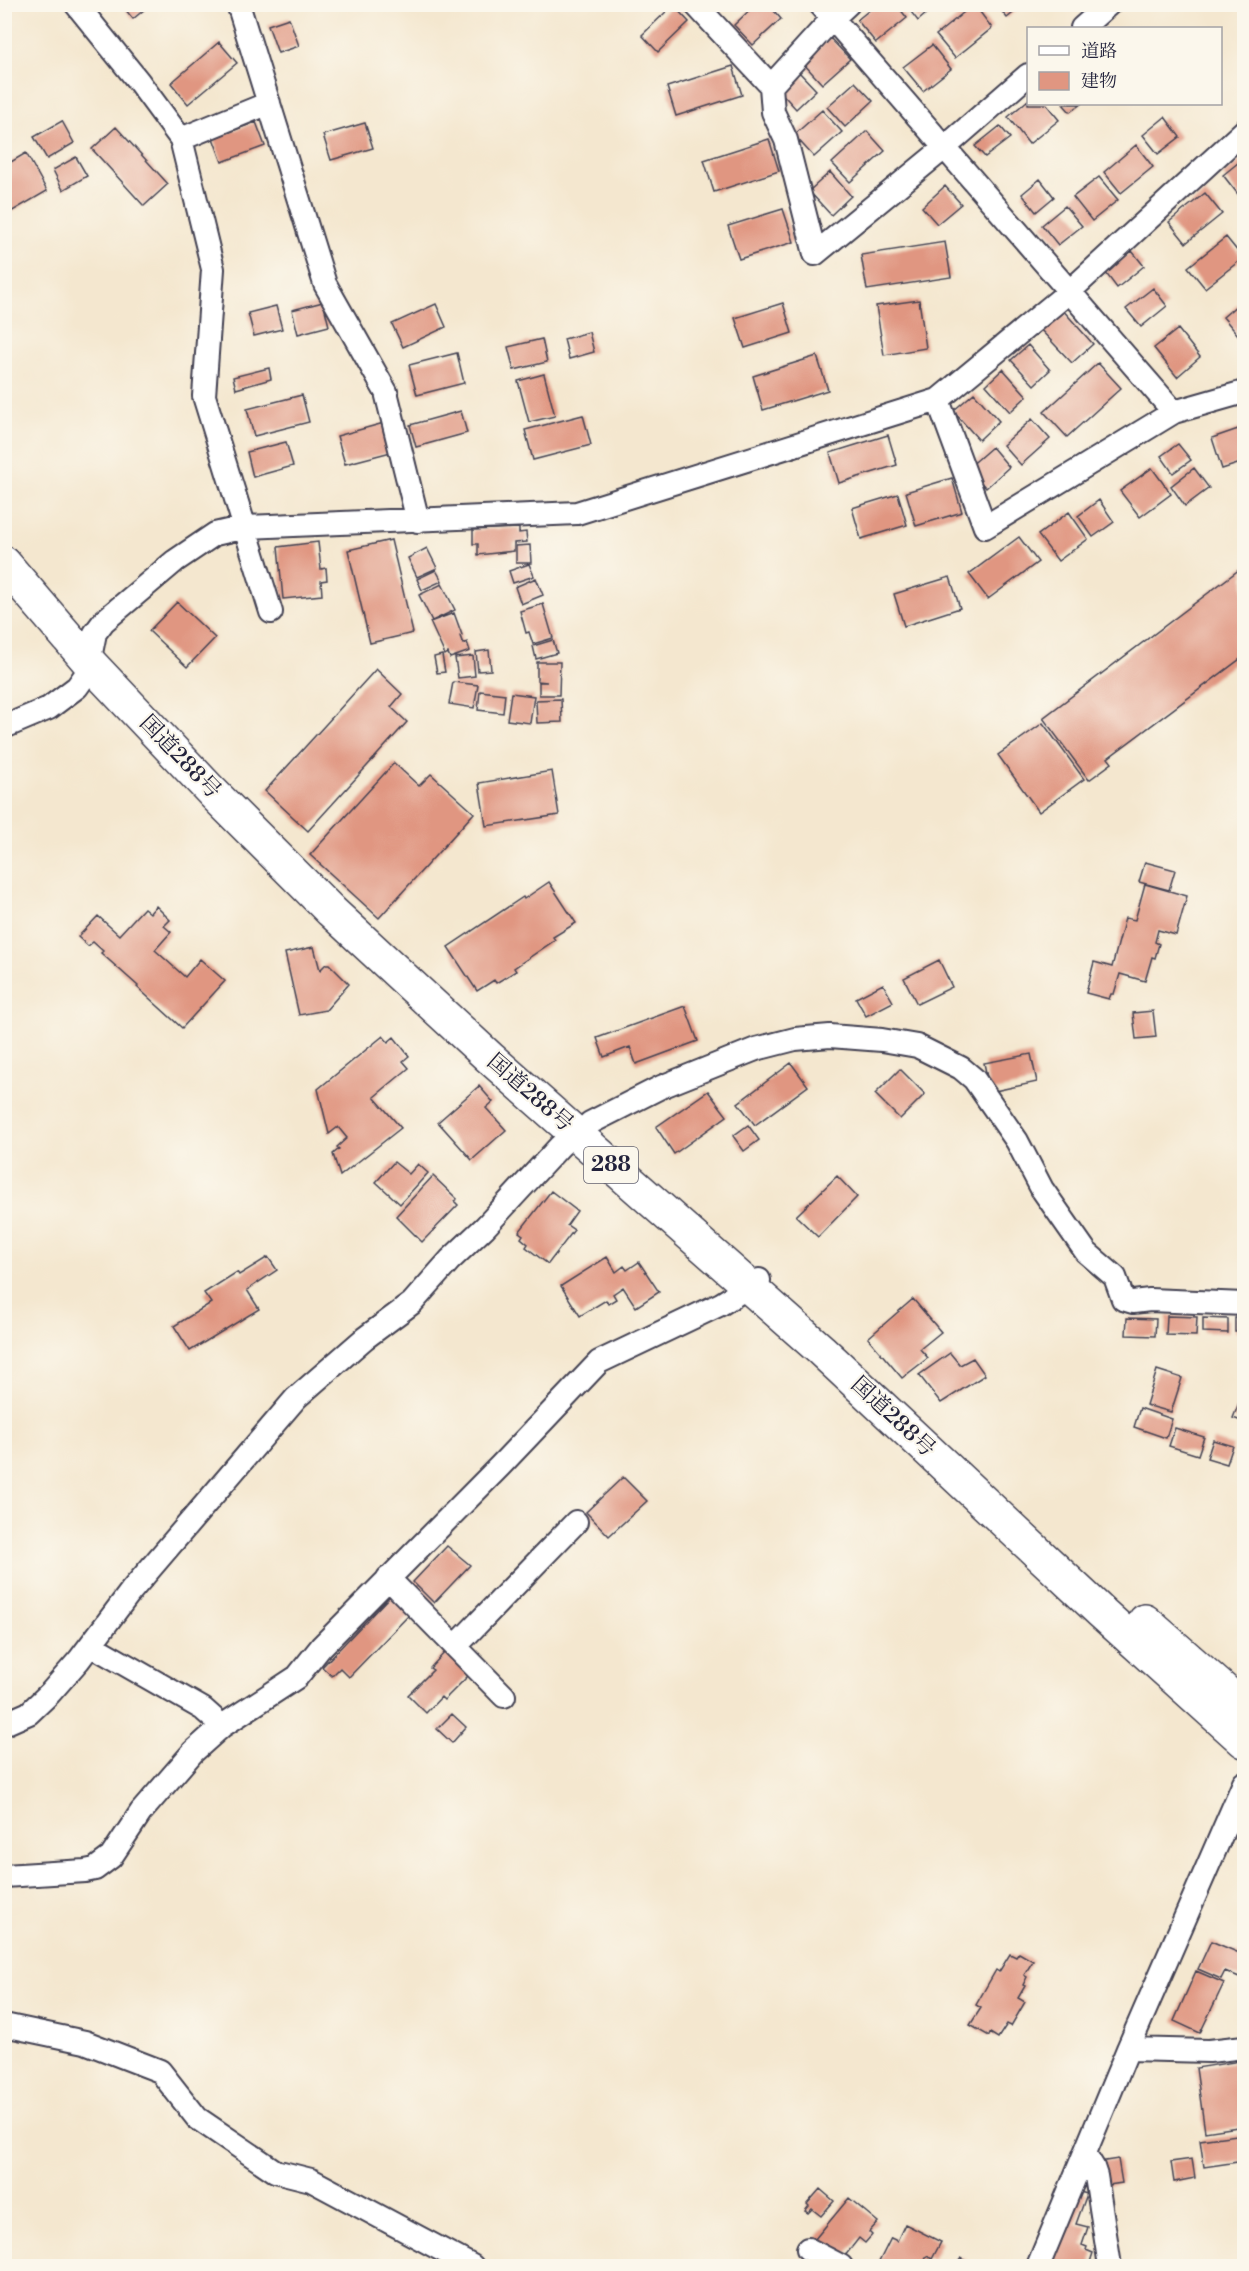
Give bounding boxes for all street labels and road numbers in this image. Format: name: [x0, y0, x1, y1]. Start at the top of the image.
street label: 国道288号: [134, 710, 226, 804]
street label: 国道288号: [481, 1048, 579, 1138]
road number: 288: [584, 1147, 638, 1183]
street label: 国道288号: [845, 1371, 941, 1463]

